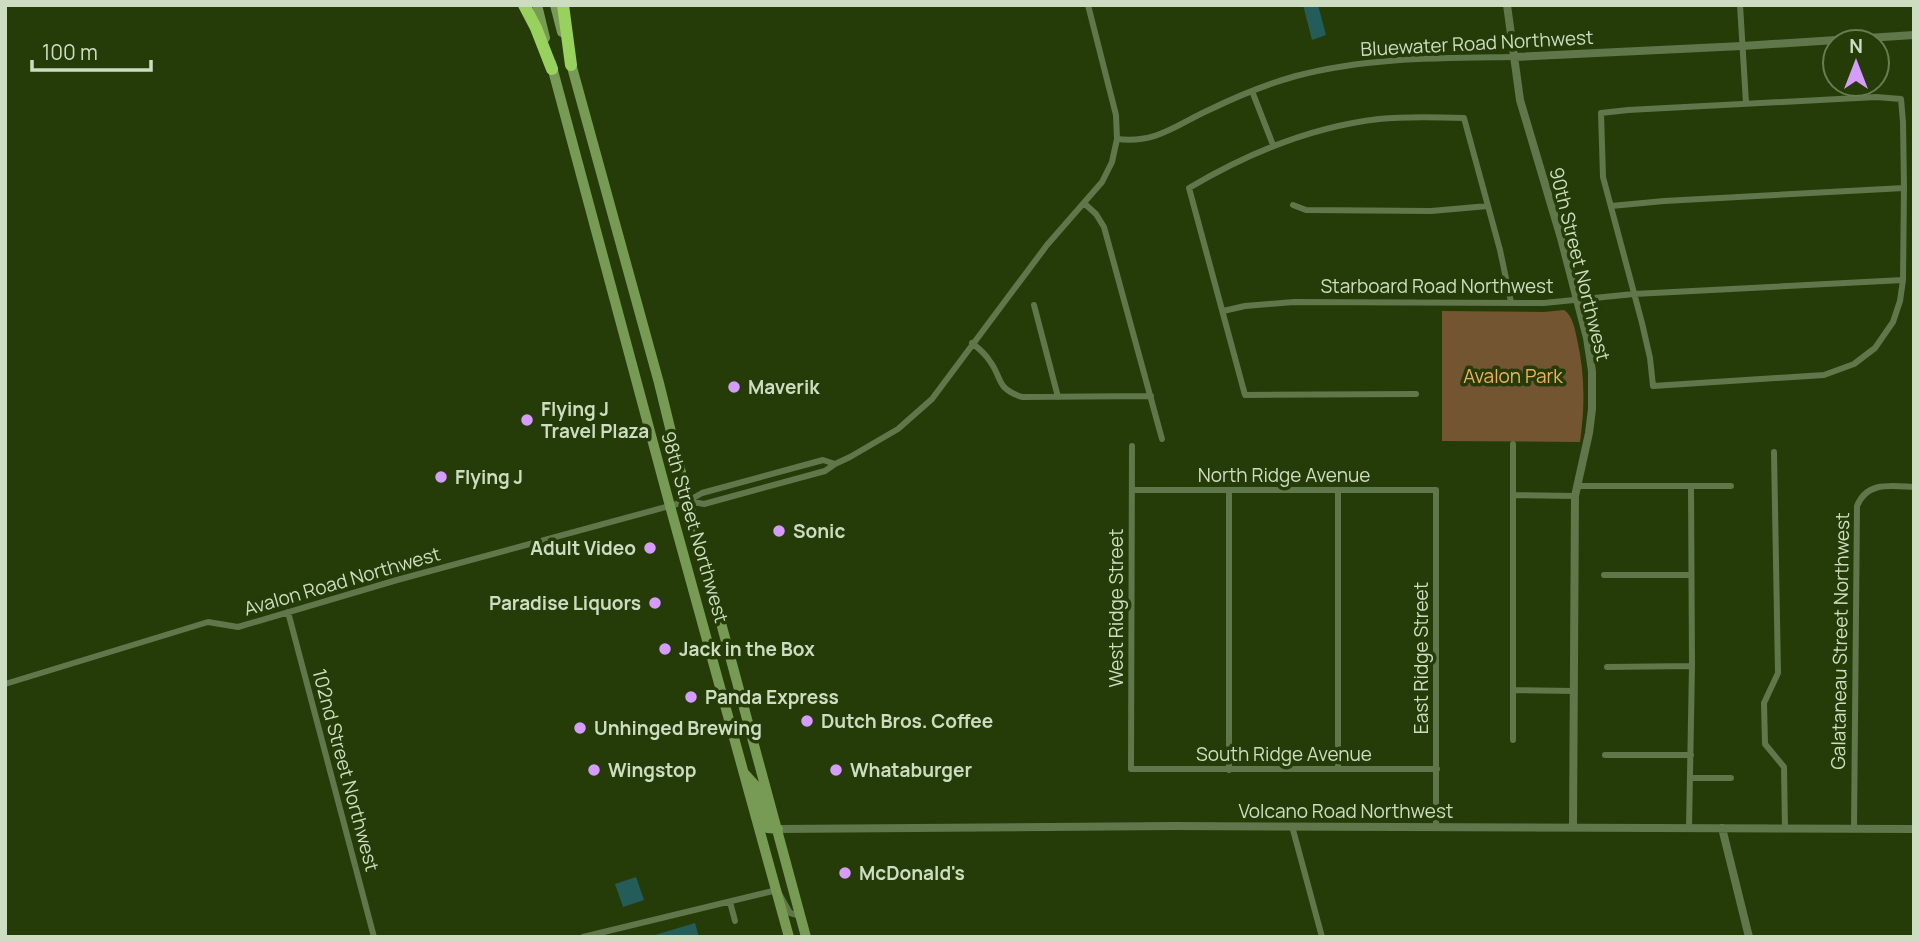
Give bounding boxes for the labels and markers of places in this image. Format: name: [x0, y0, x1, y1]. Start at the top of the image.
place label: Maverik: [748, 374, 820, 400]
marker: Maverik: [726, 379, 742, 395]
place label: Flying J Travel Plaza: [541, 396, 649, 444]
marker: Flying J Travel Plaza: [519, 412, 535, 428]
place label: Flying J: [455, 464, 523, 490]
marker: Flying J: [433, 469, 449, 485]
place label: Sonic: [793, 518, 845, 544]
marker: Sonic: [771, 523, 787, 539]
place label: Adult Video: [530, 535, 636, 561]
marker: Adult Video: [642, 540, 658, 556]
place label: Paradise Liquors: [489, 590, 641, 616]
marker: Paradise Liquors: [647, 595, 663, 611]
place label: Jack in the Box: [679, 636, 815, 662]
marker: Jack in the Box: [657, 641, 673, 657]
place label: Panda Express: [705, 684, 839, 710]
marker: Panda Express: [683, 689, 699, 705]
place label: Dutch Bros. Coffee: [821, 708, 993, 734]
marker: Dutch Bros. Coffee: [799, 713, 815, 729]
place label: Unhinged Brewing: [594, 715, 762, 741]
marker: Unhinged Brewing: [572, 720, 588, 736]
place label: Wingstop: [608, 757, 697, 783]
place label: Whataburger: [850, 757, 972, 783]
marker: Wingstop: [586, 762, 602, 778]
marker: Whataburger: [828, 762, 844, 778]
place label: McDonald's: [859, 860, 965, 886]
marker: McDonald's: [837, 865, 853, 881]

